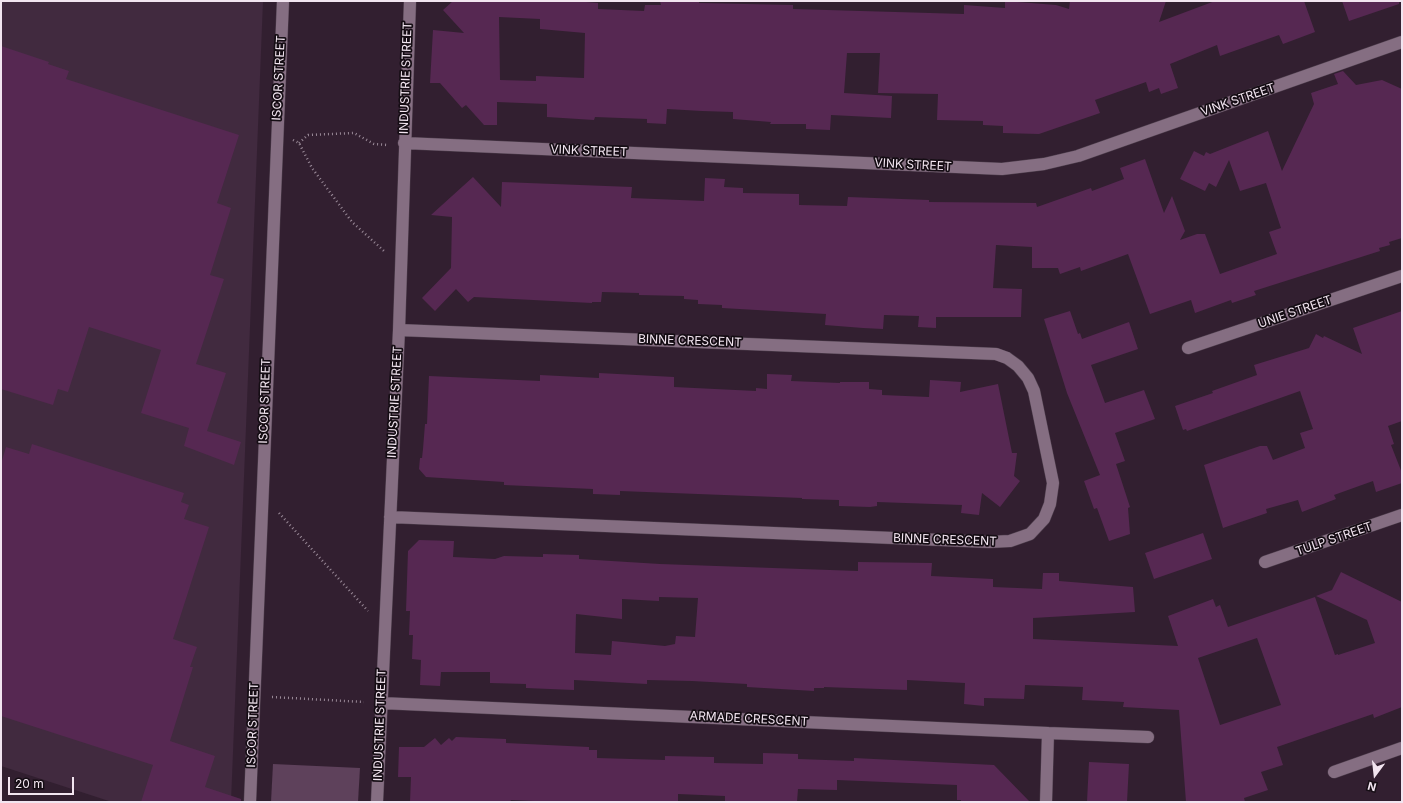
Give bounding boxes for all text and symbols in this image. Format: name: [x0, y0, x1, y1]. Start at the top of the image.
street label: INDUSTRIE STREET: [397, 22, 415, 134]
street label: ISCOR STREET: [270, 35, 288, 121]
street label: VINK STREET: [1199, 81, 1277, 119]
street label: VINK STREET: [550, 142, 628, 160]
street label: VINK STREET: [874, 156, 952, 174]
street label: UNIE STREET: [1256, 293, 1334, 331]
street label: BINNE CRESCENT: [638, 332, 742, 350]
street label: INDUSTRIE STREET: [385, 346, 405, 458]
street label: ISCOR STREET: [256, 358, 274, 444]
street label: TULP STREET: [1294, 519, 1374, 559]
street label: BINNE CRESCENT: [893, 531, 997, 549]
street label: INDUSTRIE STREET: [371, 669, 389, 781]
street label: ISCOR STREET: [244, 682, 262, 768]
street label: ARMADE CRESCENT: [689, 709, 809, 729]
north arrow: [1355, 755, 1395, 795]
scale bar: [10, 769, 76, 795]
text: 20 m: [15, 776, 44, 791]
text: N: [1366, 779, 1378, 794]

